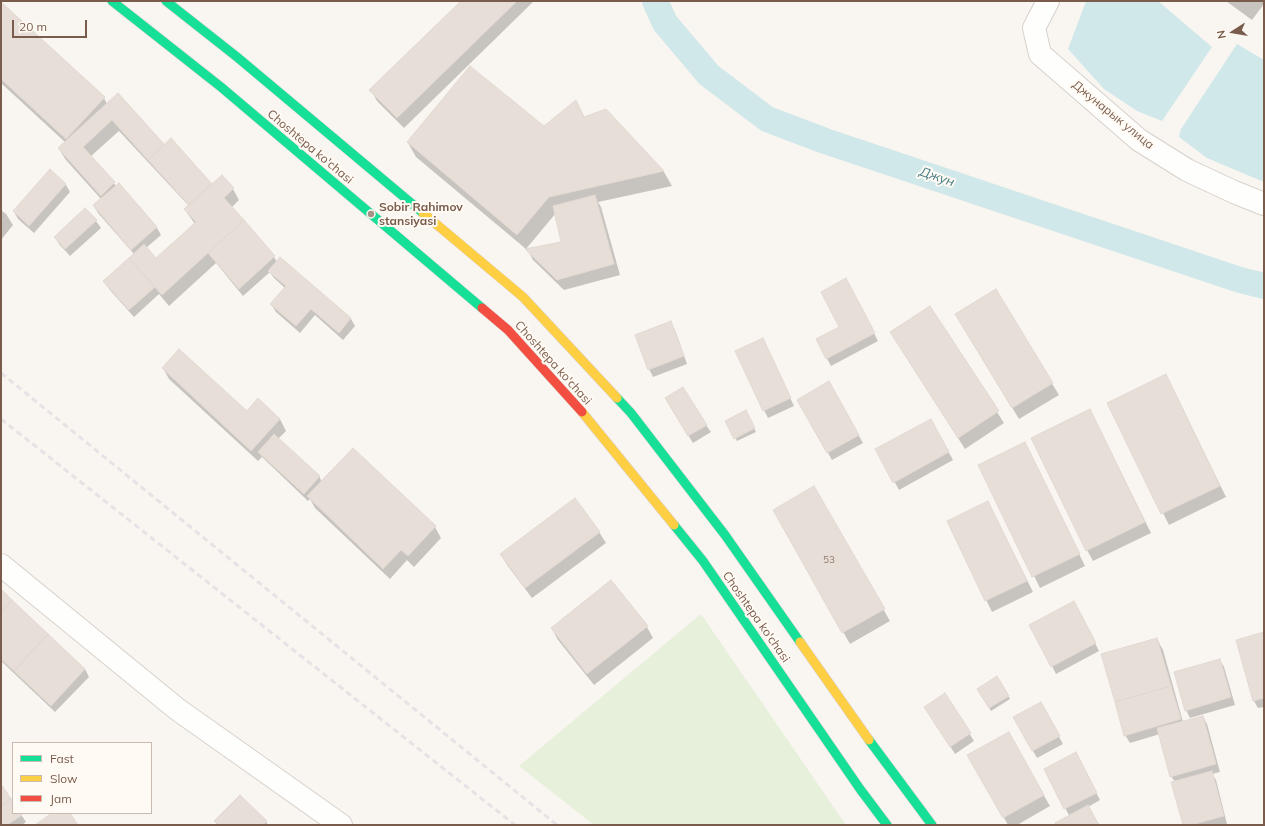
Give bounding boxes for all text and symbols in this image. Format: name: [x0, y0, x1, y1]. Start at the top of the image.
scale bar: [14, 12, 89, 38]
north arrow: [1213, 12, 1253, 52]
text: 20 m: [19, 19, 47, 34]
text: N: [1214, 29, 1229, 40]
street label: Джунарык улица: [1069, 78, 1157, 152]
street label: Choshtepa ko'chasi: [264, 107, 356, 187]
water label: Джун: [918, 164, 956, 190]
place label: Sobir Rahimov stansiyasi: [379, 200, 463, 228]
marker: Sobir Rahimov stansiyasi: [366, 209, 376, 219]
street label: Choshtepa ko'chasi: [512, 318, 594, 408]
house number: 53: [823, 554, 835, 566]
street label: Choshtepa ko'chasi: [719, 569, 793, 665]
legend: [12, 742, 152, 814]
text: Fast: [50, 751, 74, 766]
text: Slow: [50, 771, 78, 786]
text: Jam: [50, 791, 72, 806]

